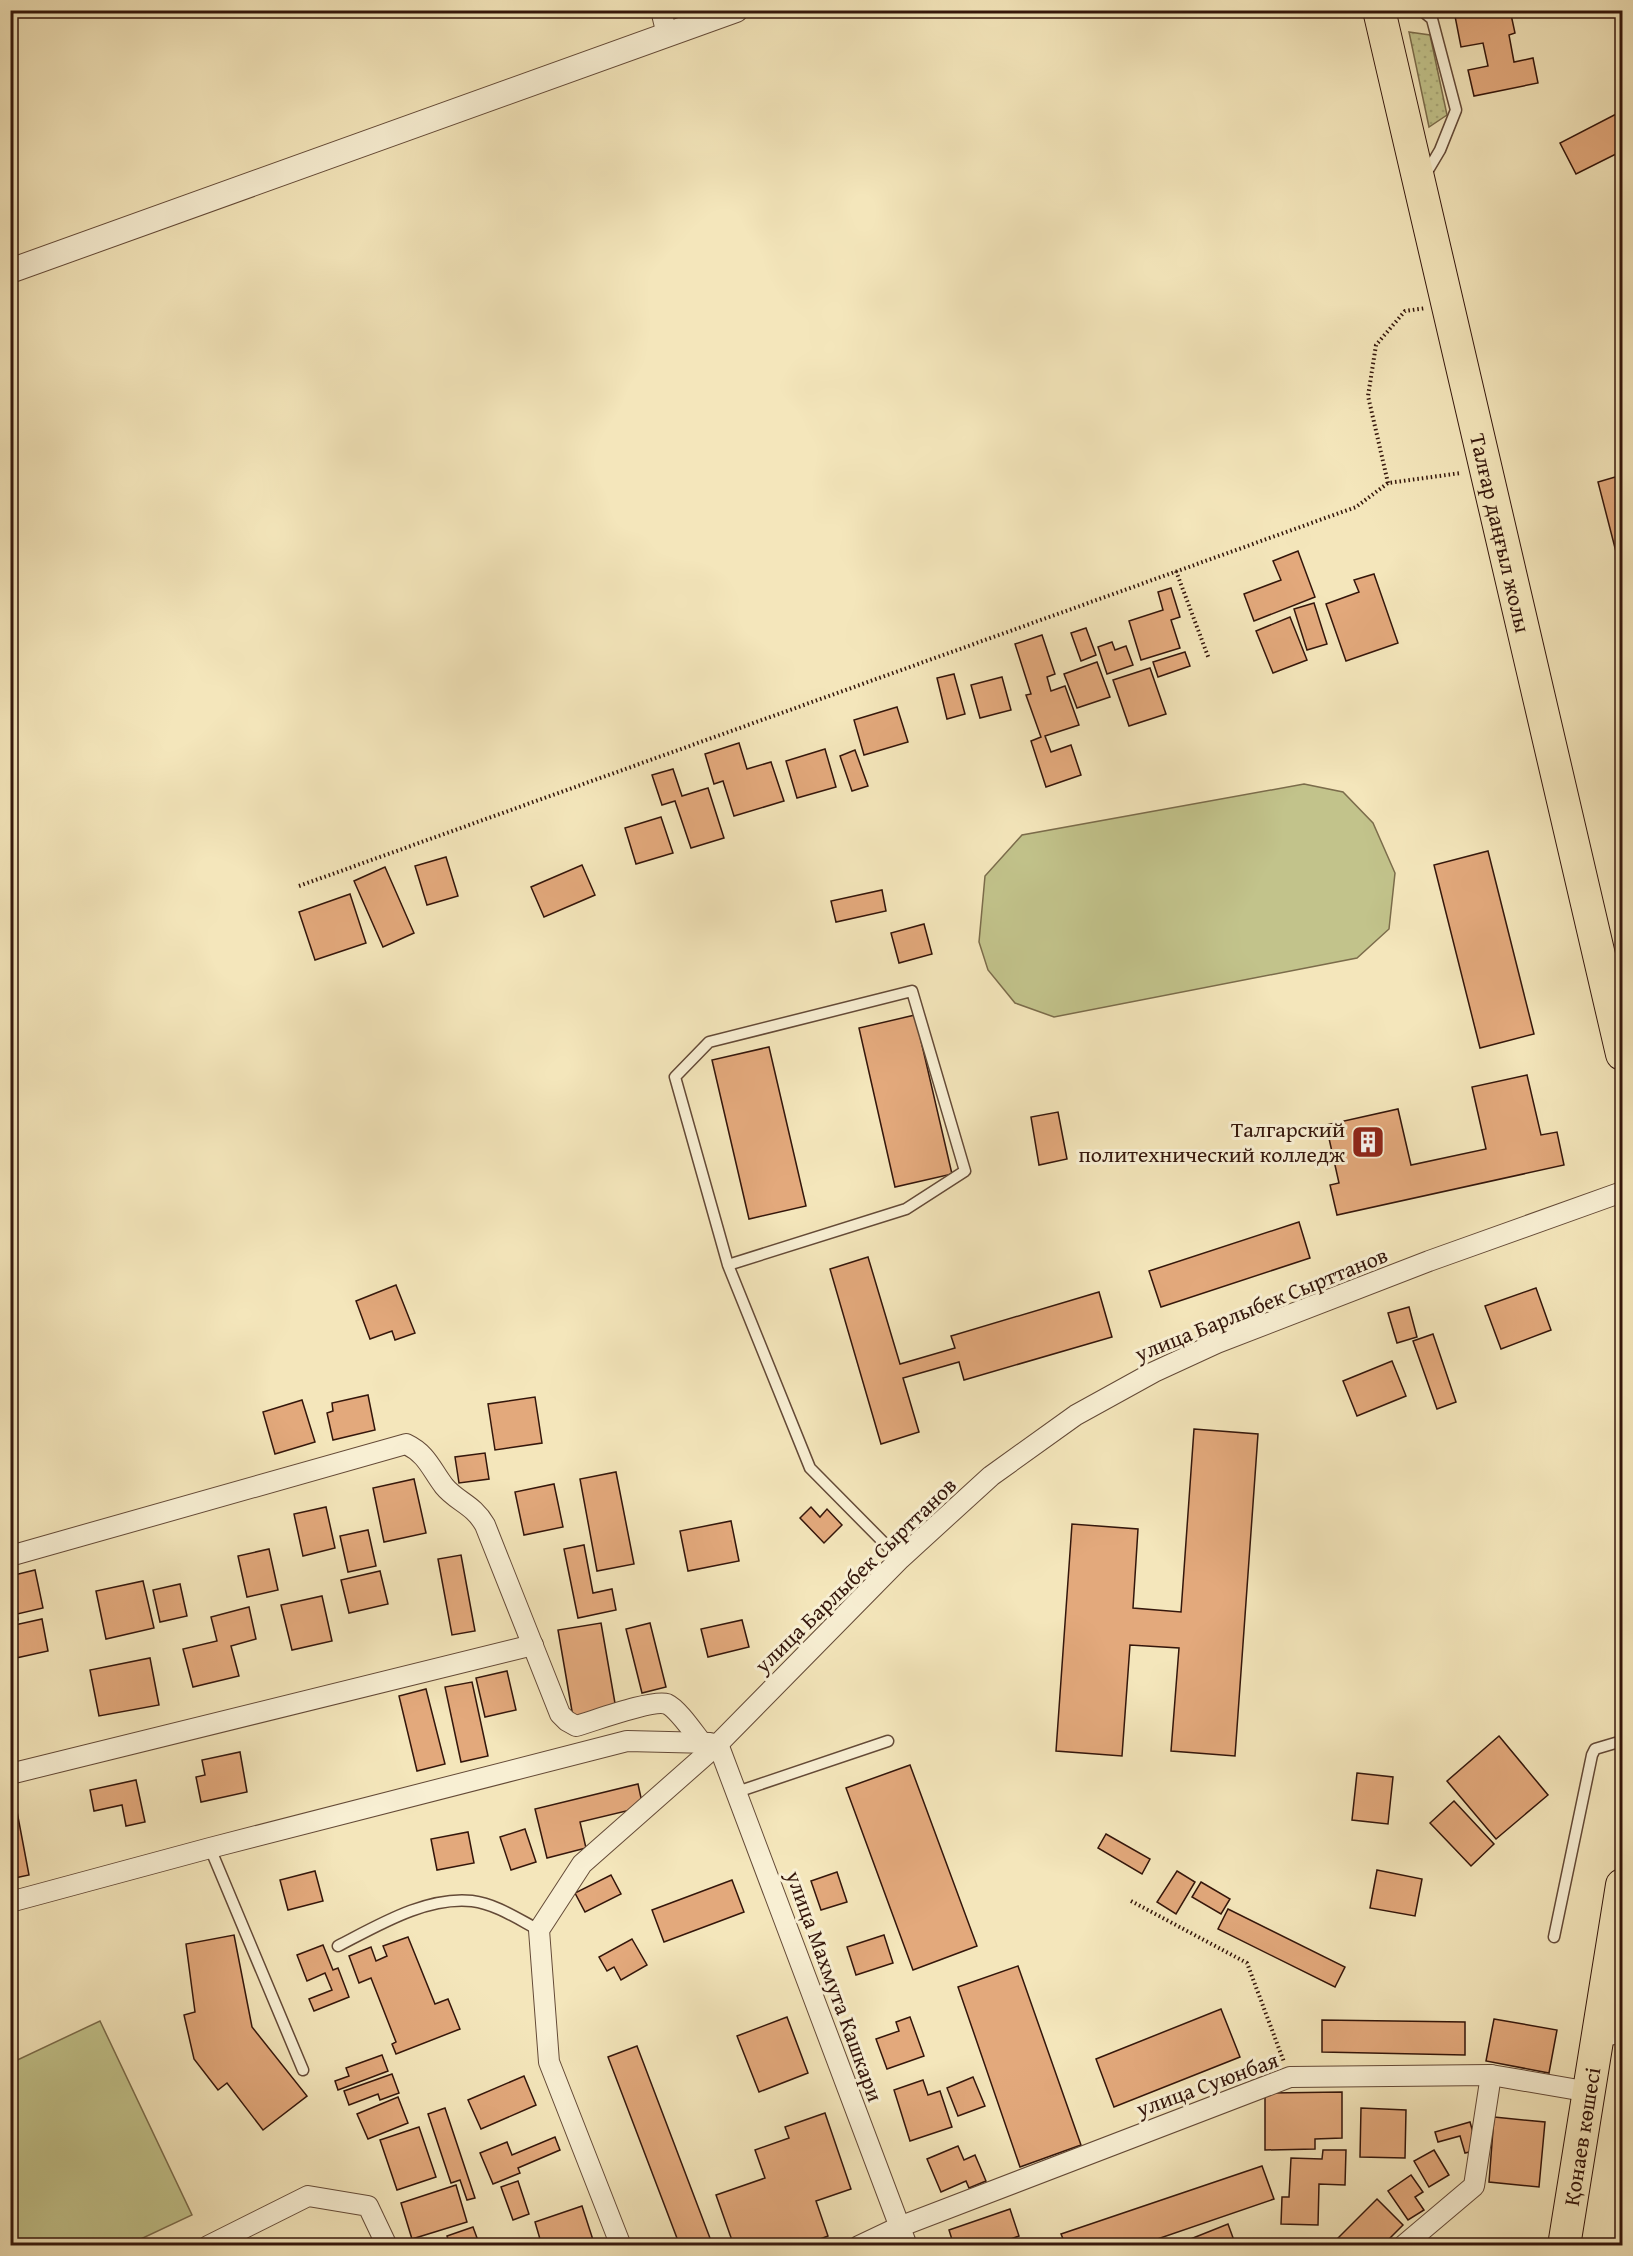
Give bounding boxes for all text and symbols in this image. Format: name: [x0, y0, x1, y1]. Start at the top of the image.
street label: Талғар даңғыл жолы: [1462, 430, 1539, 636]
place label: Талгарский политехнический колледж: [1078, 1113, 1346, 1170]
building icon: Талгарский политехнический колледж: [1350, 1124, 1386, 1160]
street label: улица Барлыбек Сырттанов: [1129, 1239, 1392, 1370]
street label: улица Барлыбек Сырттанов: [746, 1470, 963, 1681]
street label: улица Махмута Кашкари: [778, 1865, 892, 2106]
street label: улица Суюнбая: [1131, 2043, 1282, 2125]
street label: Қонаев көшесі: [1555, 2065, 1609, 2208]

